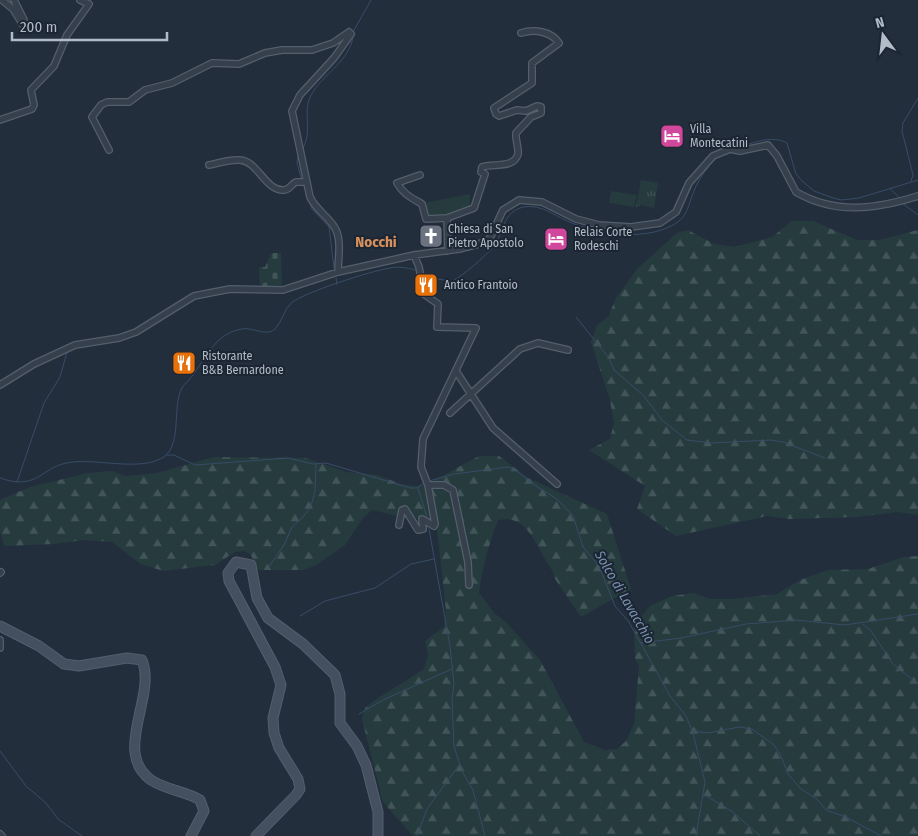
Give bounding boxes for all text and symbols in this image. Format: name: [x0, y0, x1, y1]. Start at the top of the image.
scale bar: [12, 10, 168, 42]
north arrow: [858, 10, 908, 60]
text: N: [874, 14, 886, 32]
text: 200 m: [20, 18, 57, 36]
place label: Villa Montecatini: [690, 122, 748, 150]
hotel icon: Villa Montecatini: [659, 123, 685, 149]
place label: Chiesa di San Pietro Apostolo: [448, 222, 524, 250]
church icon: Chiesa di San Pietro Apostolo: [418, 223, 444, 249]
place label: Relais Corte Rodeschi: [574, 225, 632, 253]
hotel icon: Relais Corte Rodeschi: [543, 226, 569, 252]
district label: Nocchi: [355, 233, 397, 251]
restaurant icon: Antico Frantoio: [413, 272, 439, 298]
place label: Antico Frantoio: [444, 278, 518, 292]
place label: Ristorante B&B Bernardone: [202, 349, 284, 377]
restaurant icon: Ristorante B&B Bernardone: [171, 350, 197, 376]
water label: Solco di Lavacchio: [591, 547, 658, 647]

